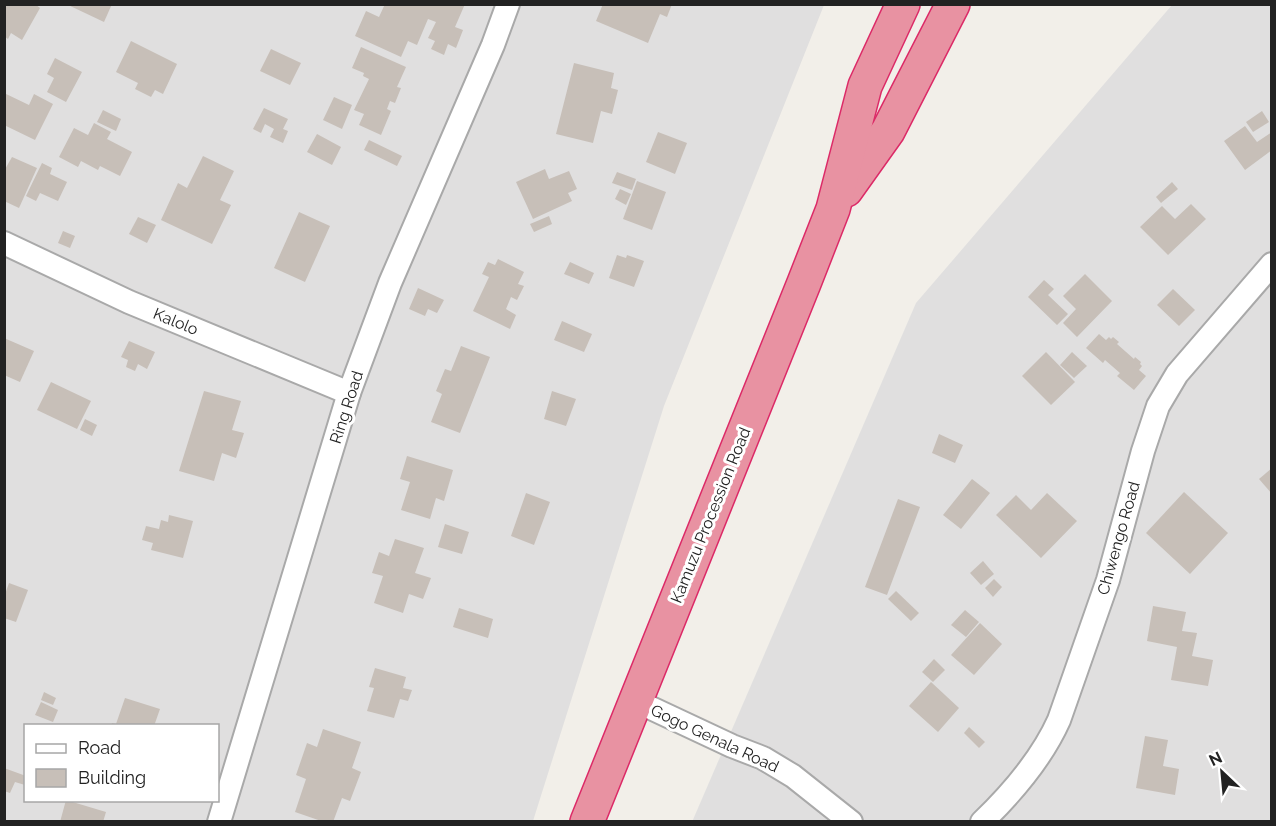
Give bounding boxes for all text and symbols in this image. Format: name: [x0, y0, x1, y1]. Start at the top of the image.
street label: Kalolo: [151, 304, 201, 339]
street label: Ring Road: [326, 368, 367, 446]
street label: Kamuzu Procession Road: [666, 425, 754, 606]
street label: Chiwengo Road: [1093, 479, 1144, 597]
street label: Gogo Genala Road: [648, 700, 782, 776]
legend: [24, 724, 219, 802]
text: Road: [78, 737, 121, 758]
north arrow: [1192, 742, 1252, 802]
text: N: [1206, 748, 1225, 770]
text: Building: [78, 767, 146, 788]

